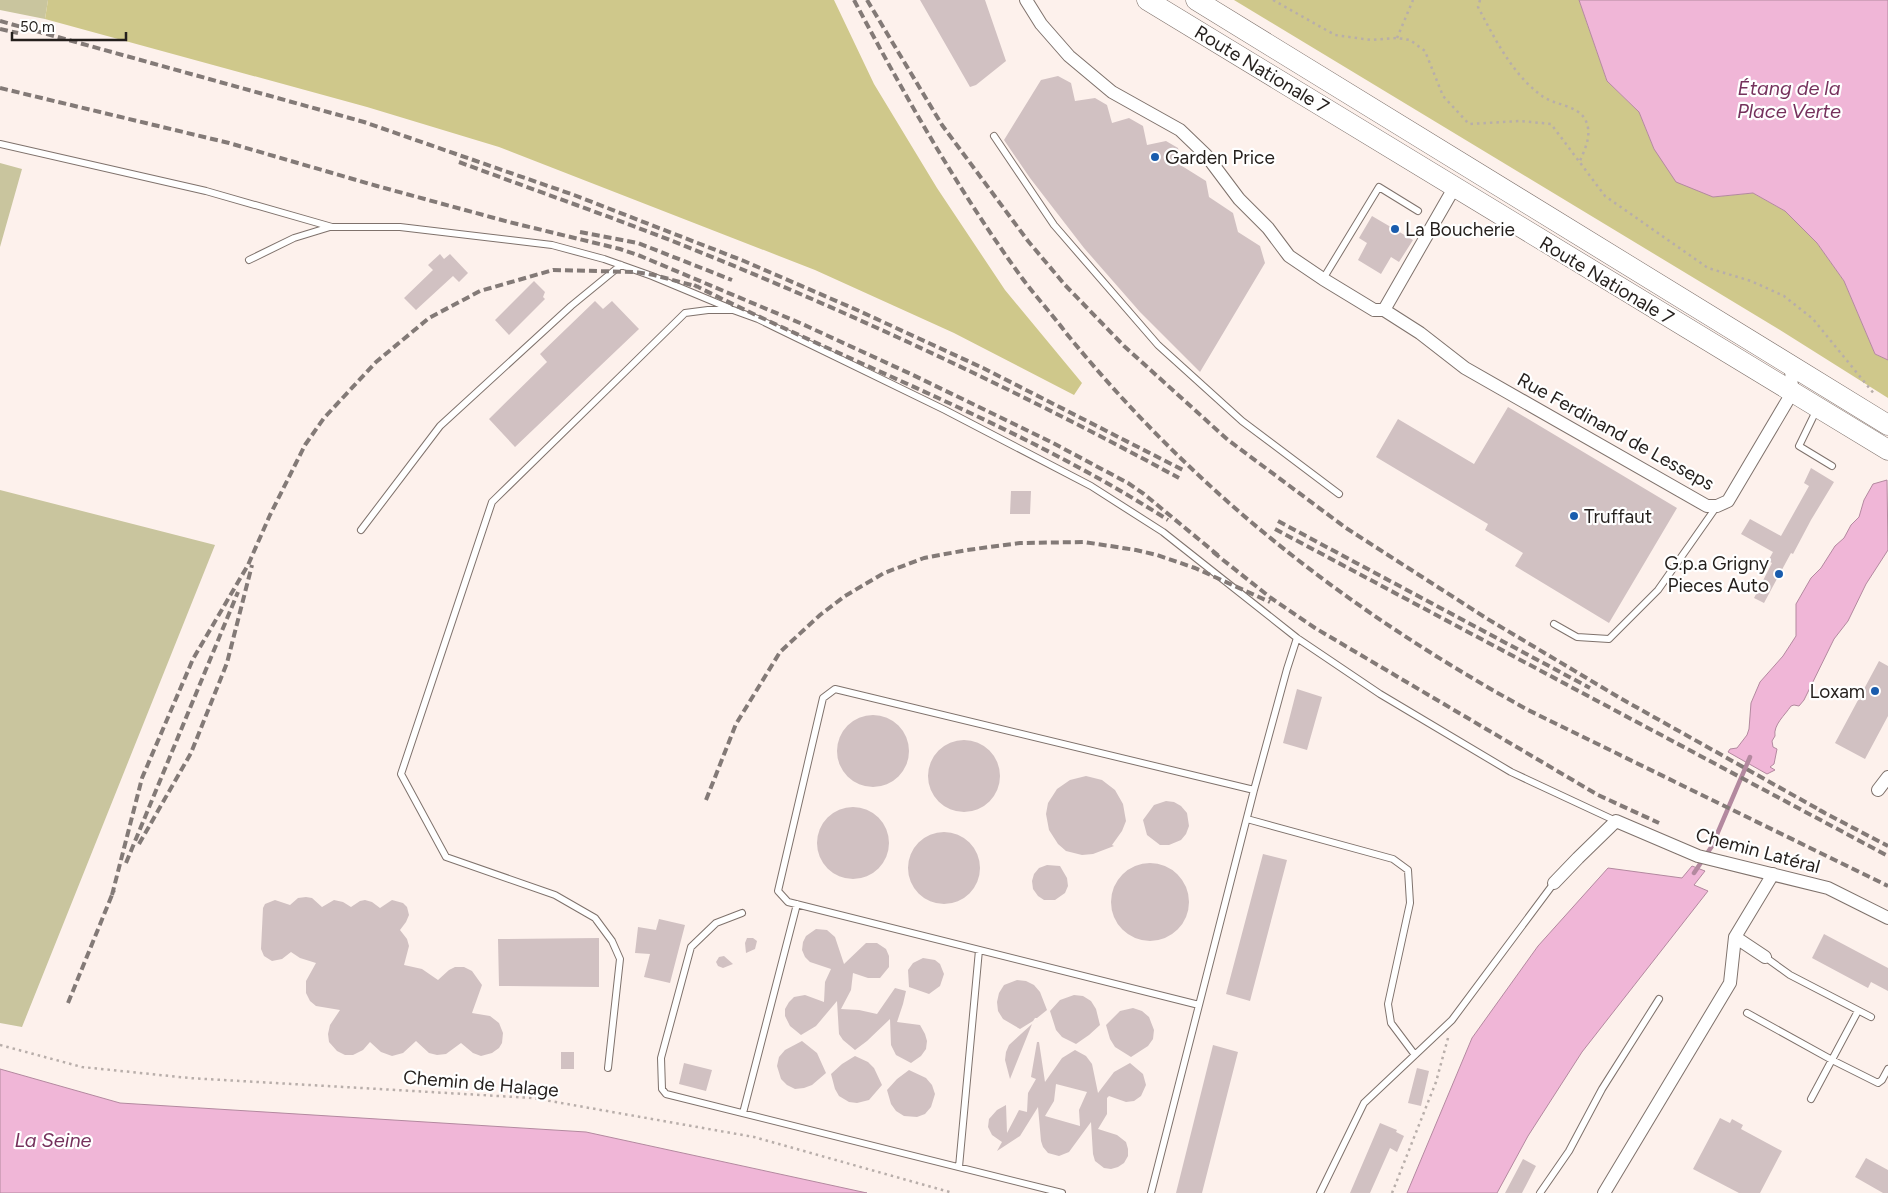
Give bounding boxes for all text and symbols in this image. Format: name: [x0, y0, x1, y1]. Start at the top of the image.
scale bar: [12, 10, 126, 42]
text: 50 m: [20, 18, 55, 36]
street label: Route Nationale 7: [1190, 20, 1333, 119]
water label: Étang de la Place Verte: [1737, 76, 1841, 123]
place label: Garden Price: [1165, 146, 1275, 169]
marker: Garden Price: [1149, 151, 1161, 163]
place label: La Boucherie: [1405, 218, 1515, 241]
marker: La Boucherie: [1389, 223, 1401, 235]
street label: Route Nationale 7: [1535, 231, 1678, 330]
street label: Rue Ferdinand de Lesseps: [1513, 368, 1718, 495]
place label: Truffaut: [1584, 505, 1652, 528]
marker: Truffaut: [1568, 510, 1580, 522]
place label: G.p.a Grigny Pieces Auto: [1664, 552, 1769, 597]
marker: G.p.a Grigny Pieces Auto: [1773, 568, 1785, 580]
place label: Loxam: [1809, 680, 1865, 703]
marker: Loxam: [1869, 685, 1881, 697]
street label: Chemin Latéral: [1693, 823, 1823, 878]
street label: Chemin de Halage: [402, 1065, 560, 1102]
water label: La Seine: [14, 1128, 92, 1152]

